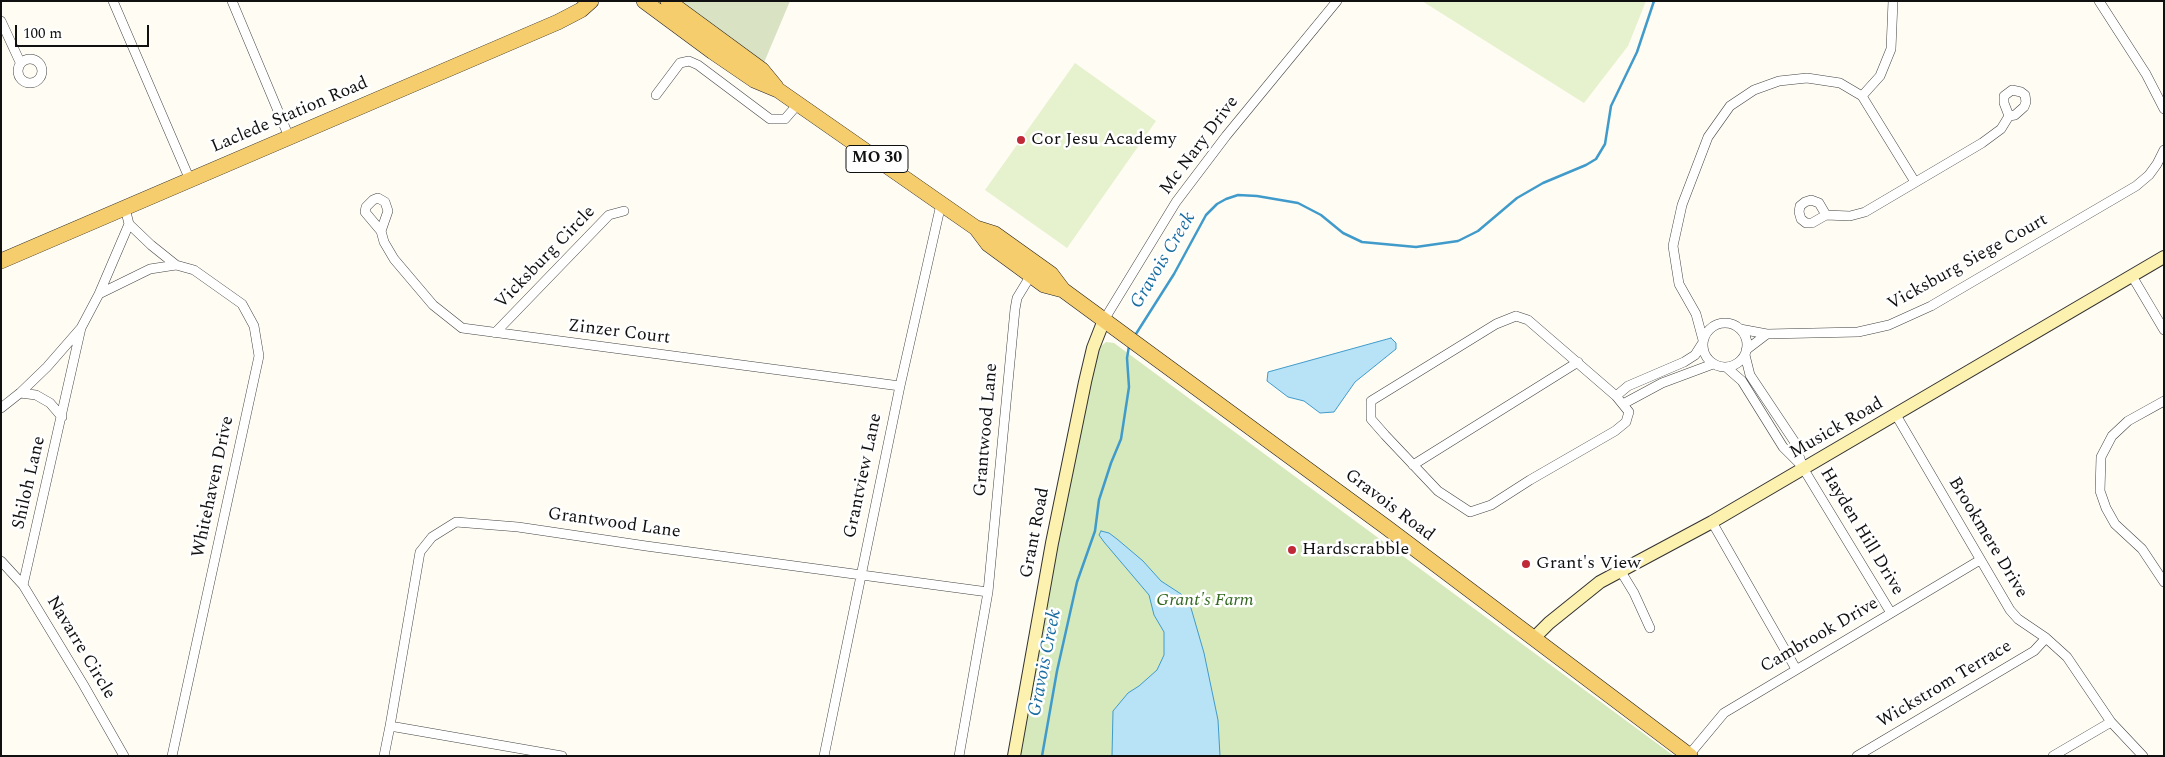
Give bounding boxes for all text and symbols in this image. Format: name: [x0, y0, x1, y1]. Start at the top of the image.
scale bar: [18, 15, 151, 47]
text: 100 m: [23, 22, 62, 45]
street label: Laclede Station Road: [208, 73, 372, 159]
street label: Mc Nary Drive: [1156, 92, 1244, 200]
place label: Cor Jesu Academy: [1031, 129, 1176, 151]
marker: Cor Jesu Academy: [1015, 134, 1027, 146]
road number: MO 30: [846, 146, 908, 172]
street label: Vicksburg Circle: [491, 202, 601, 314]
water label: Gravois Creek: [1126, 209, 1202, 313]
street label: Vicksburg Siege Court: [1884, 210, 2052, 316]
street label: Zinzer Court: [567, 316, 671, 350]
street label: Grantwood Lane: [970, 362, 1004, 498]
street label: Musick Road: [1786, 394, 1888, 464]
street label: Grantview Lane: [840, 412, 888, 540]
street label: Whitehaven Drive: [188, 414, 240, 560]
street label: Shiloh Lane: [9, 434, 51, 532]
street label: Hayden Hill Drive: [1814, 464, 1908, 600]
street label: Gravois Road: [1340, 465, 1438, 547]
street label: Brookmere Drive: [1942, 474, 2032, 602]
street label: Grant Road: [1017, 486, 1055, 580]
street label: Grantwood Lane: [546, 504, 682, 544]
place label: Hardscrabble: [1302, 539, 1409, 561]
marker: Hardscrabble: [1286, 544, 1298, 556]
place label: Grant's View: [1536, 553, 1641, 575]
marker: Grant's View: [1520, 558, 1532, 570]
park label: Grant's Farm: [1156, 590, 1254, 612]
street label: Navarre Circle: [41, 593, 119, 703]
street label: Cambrook Drive: [1757, 594, 1883, 678]
water label: Gravois Creek: [1024, 608, 1068, 718]
street label: Wickstrom Terrace: [1874, 636, 2016, 734]

